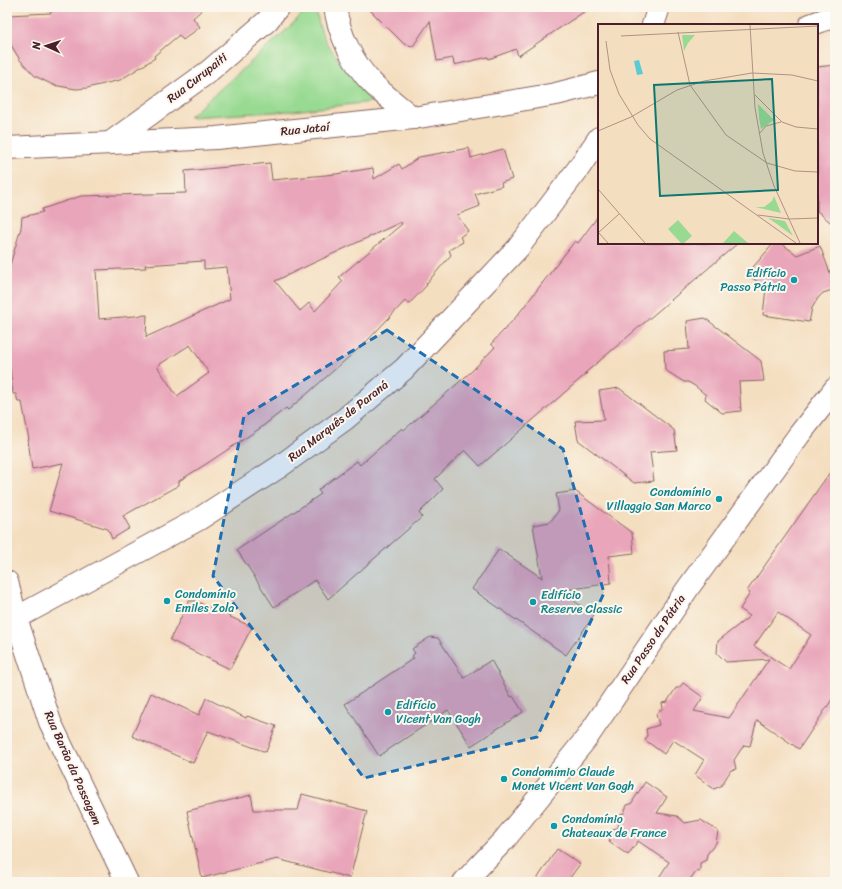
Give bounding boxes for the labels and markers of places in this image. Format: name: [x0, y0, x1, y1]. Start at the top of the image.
place label: Edifício Passo Pátria: [720, 262, 786, 298]
marker: Edifício Passo Pátria: [789, 275, 799, 285]
place label: Condomínio Villaggio San Marco: [607, 481, 711, 517]
marker: Condomínio Villaggio San Marco: [714, 494, 724, 504]
place label: Condomínio Emiles Zola: [175, 583, 236, 619]
place label: Edifício Reserve Classic: [541, 584, 622, 620]
marker: Condomínio Emiles Zola: [162, 596, 172, 606]
marker: Edifício Reserve Classic: [528, 597, 538, 607]
place label: Edifício Vicent Van Gogh: [396, 694, 481, 730]
marker: Edifício Vicent Van Gogh: [383, 707, 393, 717]
place label: Condomímio Claude Monet Vicent Van Gogh: [512, 761, 634, 797]
marker: Condomímio Claude Monet Vicent Van Gogh: [499, 774, 509, 784]
place label: Condomínio Chateaux de France: [562, 808, 667, 844]
marker: Condomínio Chateaux de France: [549, 821, 559, 831]

